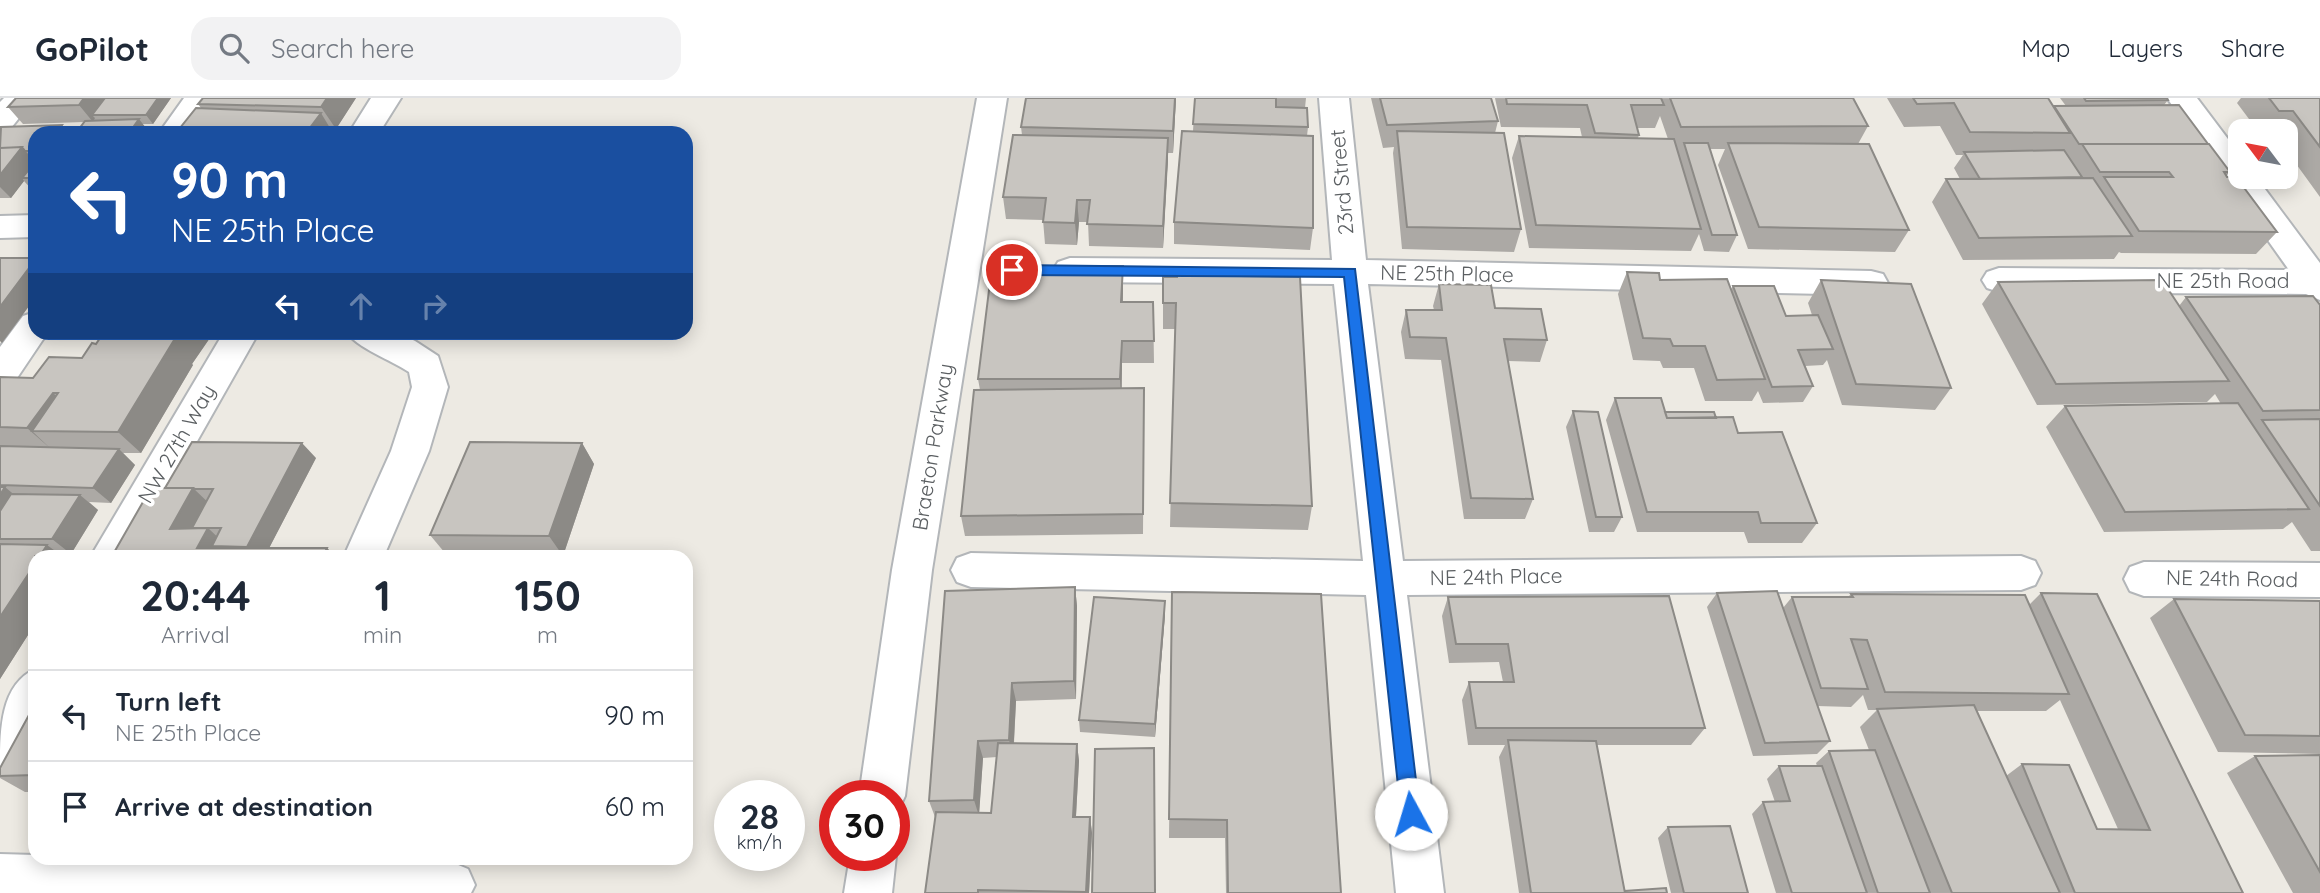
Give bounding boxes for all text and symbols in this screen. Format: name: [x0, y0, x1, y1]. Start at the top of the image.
search box: [191, 17, 681, 80]
text: GoPilot: [35, 28, 149, 69]
icon: search: [215, 29, 253, 67]
text: Search here: [271, 32, 414, 65]
text: Map: [2021, 33, 2070, 63]
text: Layers: [2108, 33, 2183, 63]
text: Share: [2221, 33, 2285, 63]
north arrow: [2228, 119, 2298, 189]
map controls: [2228, 119, 2298, 189]
street label: 23rd Street: [1323, 128, 1359, 236]
text: 90 m: [171, 149, 288, 210]
icon: left: [56, 154, 147, 245]
text: NE 25th Place: [171, 210, 375, 250]
pin: [982, 240, 1042, 300]
icon: arrive: [993, 251, 1031, 289]
street label: NE 25th Place: [1380, 259, 1514, 287]
street label: NE 25th Road: [2157, 267, 2289, 293]
icon: left: [269, 287, 307, 325]
icon: ahead: [342, 287, 380, 325]
icon: right: [415, 287, 453, 325]
street label: Braeton Parkway: [906, 362, 958, 532]
street label: NW 27th Way: [132, 379, 221, 508]
street label: NE 24th Place: [1429, 562, 1563, 590]
street label: NE 24th Road: [2166, 564, 2298, 592]
text: 20:44: [140, 569, 251, 622]
text: 1: [374, 569, 391, 622]
text: 150: [514, 569, 581, 622]
text: Arrival: [161, 620, 230, 649]
text: min: [363, 620, 402, 649]
text: m: [537, 620, 558, 649]
text: Turn left: [115, 685, 222, 718]
icon: left: [56, 697, 94, 735]
text: 90 m: [604, 699, 665, 732]
text: NE 25th Place: [115, 718, 261, 747]
position arrow: [1374, 777, 1448, 851]
speed limit sign: 30: [819, 780, 910, 871]
icon: arrive: [56, 788, 94, 826]
text: Arrive at destination: [115, 790, 373, 823]
text: 60 m: [605, 790, 665, 823]
text: 28: [740, 794, 779, 838]
text: km/h: [737, 831, 782, 854]

